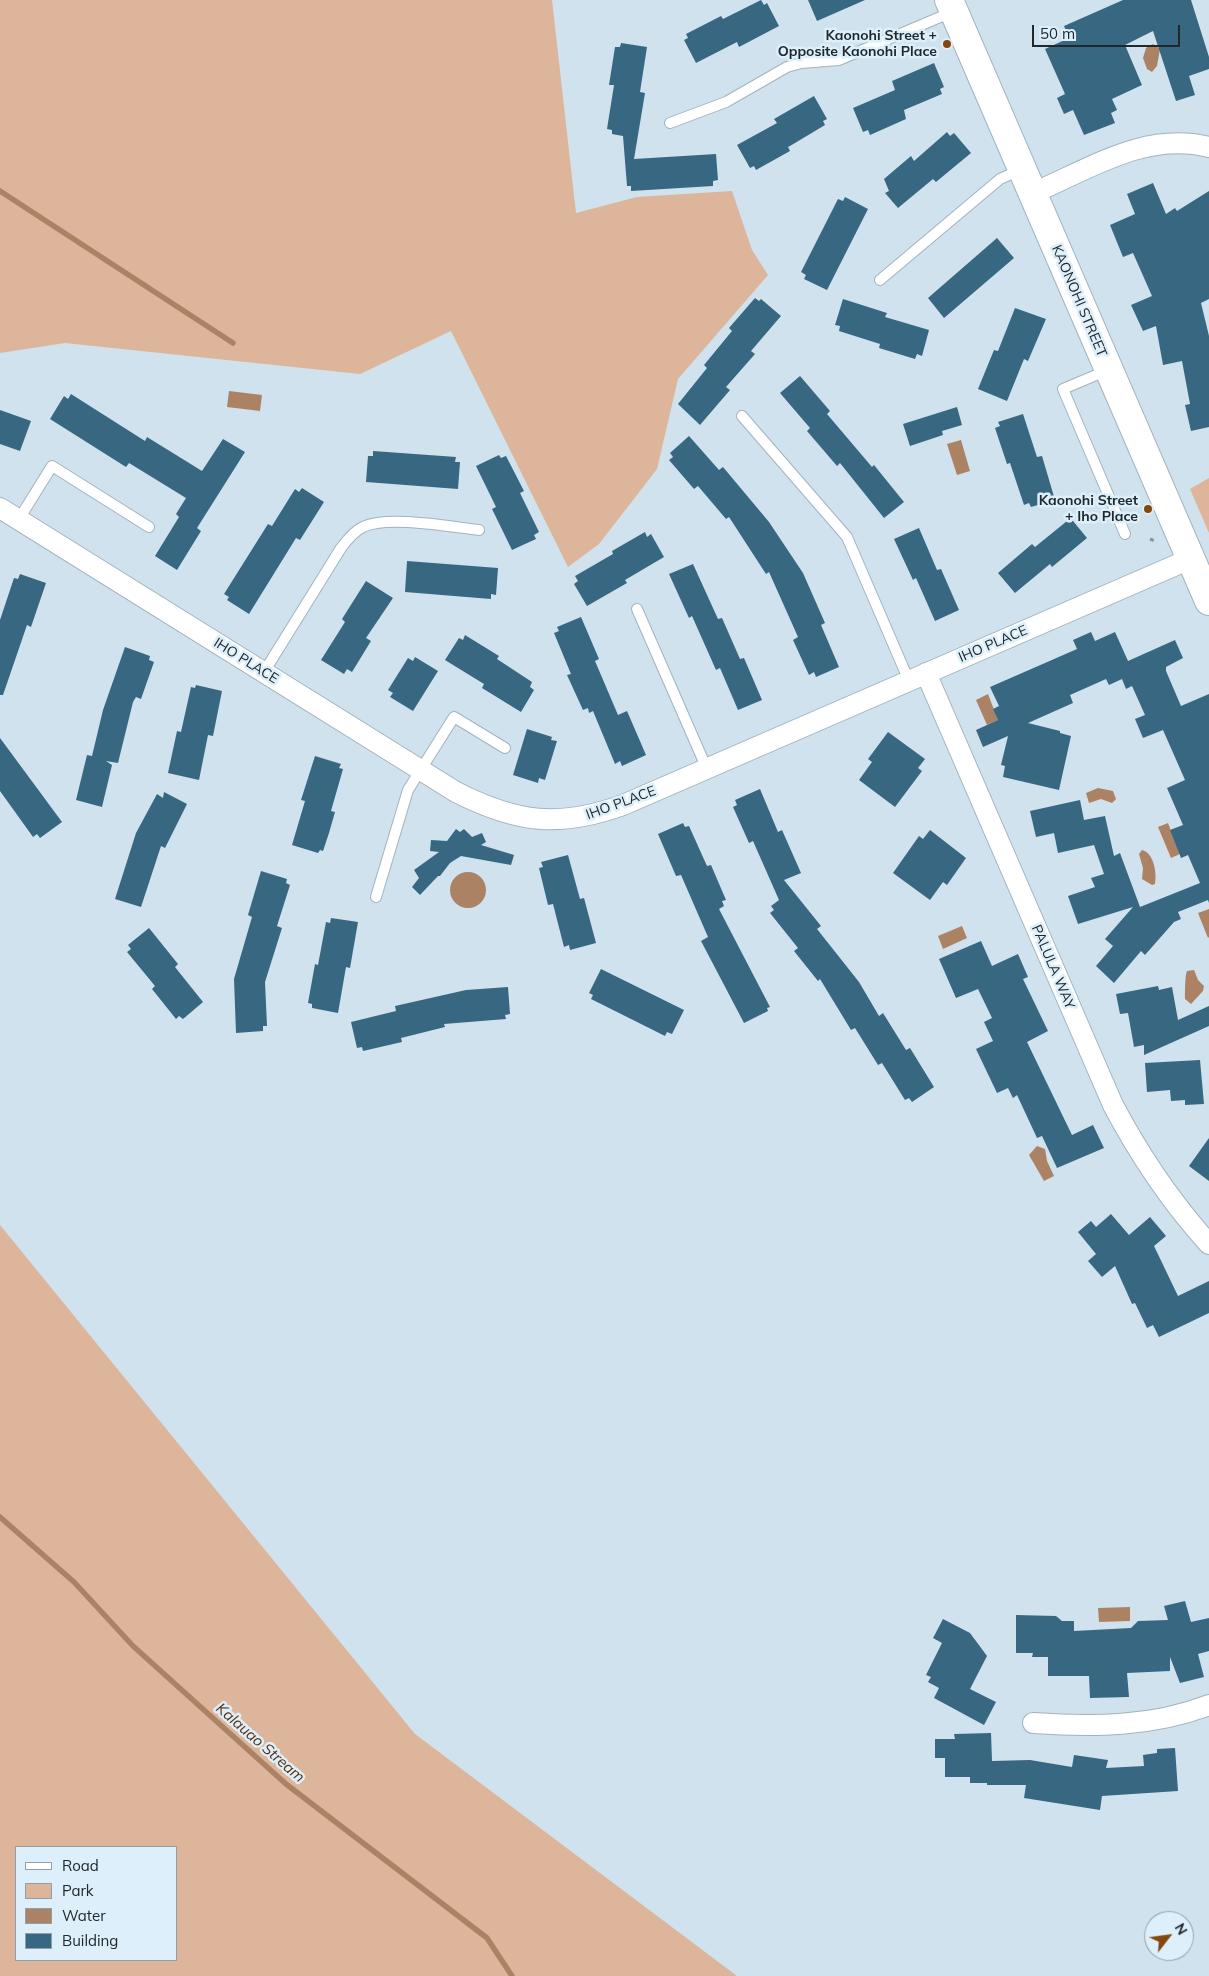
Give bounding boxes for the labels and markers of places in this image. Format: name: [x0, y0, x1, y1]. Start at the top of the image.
place label: Kaonohi Street + Opposite Kaonohi Place: [778, 28, 937, 60]
marker: Kaonohi Street + Opposite Kaonohi Place: [941, 38, 953, 50]
place label: Kaonohi Street + Iho Place: [1039, 493, 1138, 526]
marker: Kaonohi Street + Iho Place: [1142, 503, 1154, 515]

